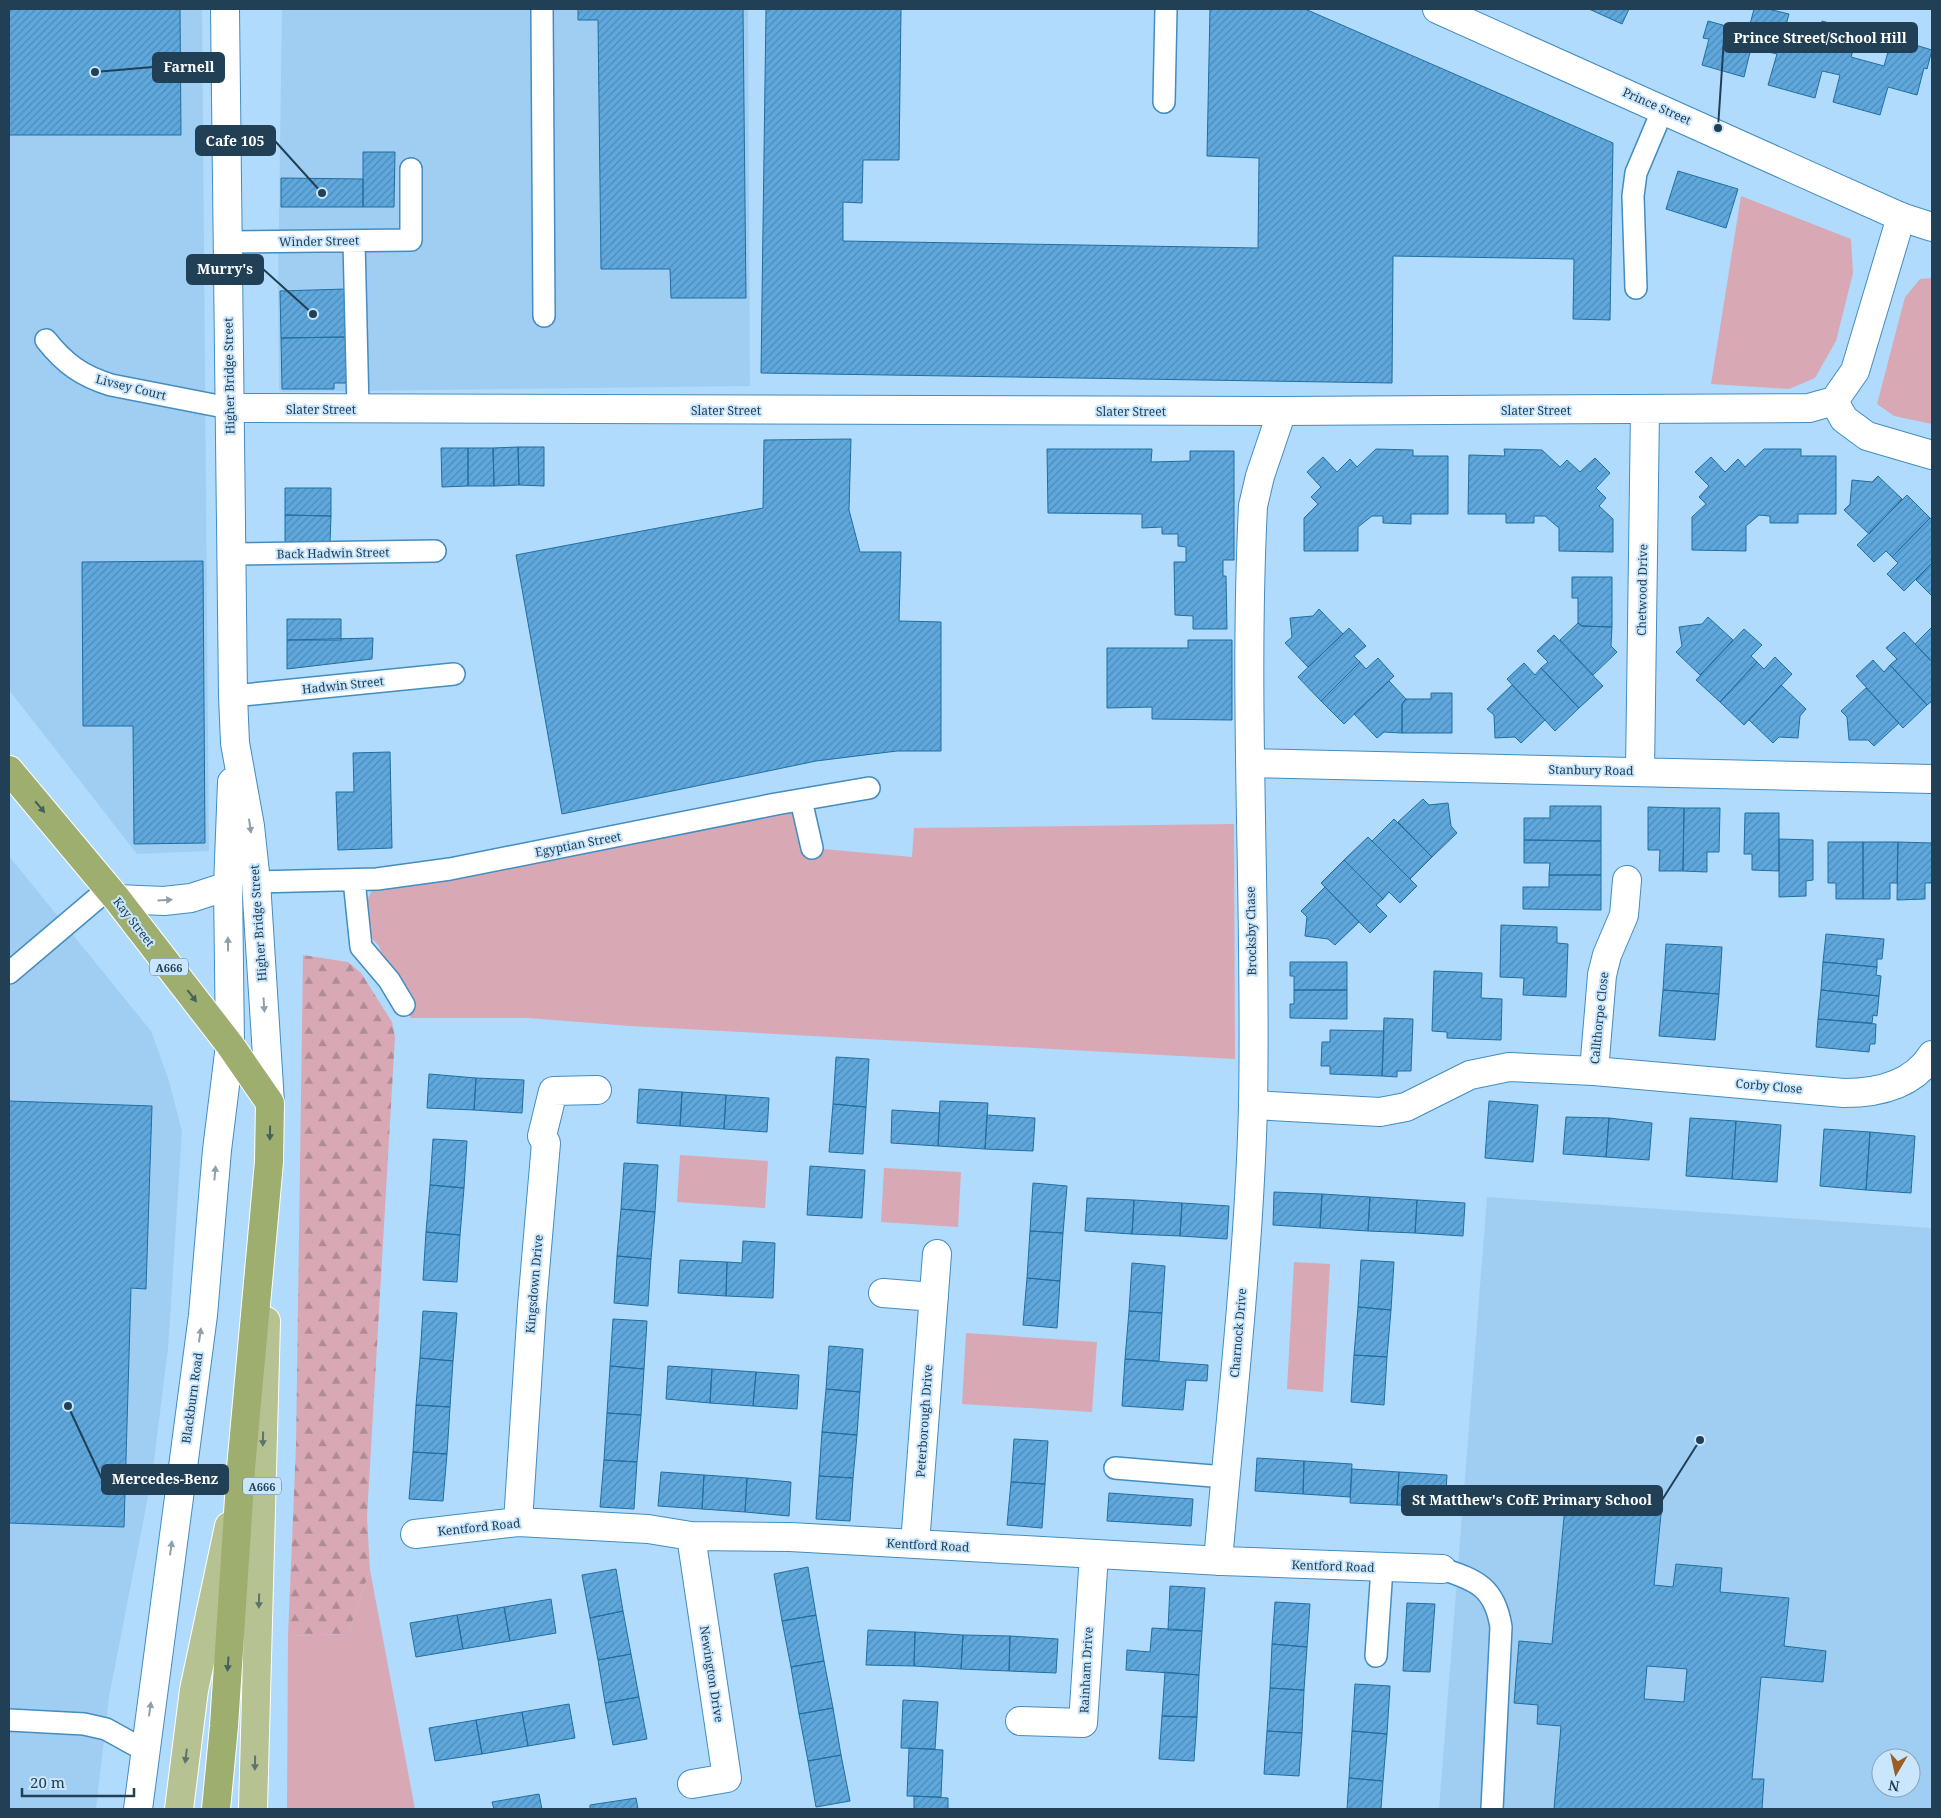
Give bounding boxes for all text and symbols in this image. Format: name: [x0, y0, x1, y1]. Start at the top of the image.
callout: Prince Street/School Hill: [1724, 23, 1917, 52]
text: Prince Street/School Hill: [1733, 28, 1907, 47]
callout: Farnell: [153, 53, 224, 82]
text: Farnell: [163, 57, 215, 76]
street label: Prince Street: [1620, 83, 1694, 129]
callout: Cafe 105: [196, 126, 275, 155]
text: Cafe 105: [206, 131, 265, 150]
street label: Winder Street: [279, 232, 359, 250]
callout: Murry's: [187, 255, 263, 284]
text: Murry's: [197, 259, 253, 278]
street label: Higher Bridge Street: [219, 317, 239, 435]
street label: Livsey Court: [94, 370, 168, 404]
street label: Slater Street: [286, 401, 356, 418]
street label: Slater Street: [691, 402, 761, 419]
street label: Slater Street: [1501, 402, 1571, 419]
street label: Slater Street: [1096, 403, 1166, 420]
street label: Back Hadwin Street: [276, 544, 390, 562]
street label: Chetwood Drive: [1633, 544, 1651, 636]
street label: Hadwin Street: [301, 672, 385, 698]
street label: Stanbury Road: [1548, 761, 1634, 779]
one-way arrow: [34, 801, 46, 813]
one-way arrow: [246, 818, 254, 834]
street label: Egyptian Street: [534, 827, 622, 861]
street label: Higher Bridge Street: [245, 864, 271, 982]
street label: Brocksby Chase: [1242, 886, 1260, 976]
street label: Kay Street: [109, 894, 159, 950]
one-way arrow: [158, 896, 174, 904]
one-way arrow: [224, 936, 232, 952]
road number: A666: [150, 959, 188, 976]
street label: Callthorpe Close: [1586, 971, 1612, 1065]
one-way arrow: [187, 990, 197, 1003]
one-way arrow: [260, 997, 268, 1013]
street label: Corby Close: [1735, 1075, 1803, 1097]
one-way arrow: [266, 1125, 274, 1141]
one-way arrow: [211, 1164, 219, 1180]
street label: Kingsdown Drive: [521, 1234, 547, 1334]
street label: Charnock Drive: [1226, 1288, 1250, 1378]
one-way arrow: [196, 1326, 204, 1342]
street label: Blackburn Road: [177, 1351, 207, 1445]
street label: Peterborough Drive: [912, 1364, 936, 1478]
one-way arrow: [259, 1431, 267, 1447]
callout: Mercedes-Benz: [102, 1465, 228, 1494]
text: Mercedes-Benz: [112, 1469, 218, 1488]
road number: A666: [243, 1478, 281, 1494]
callout: St Matthew's CofE Primary School: [1402, 1486, 1662, 1515]
text: St Matthew's CofE Primary School: [1412, 1490, 1652, 1509]
street label: Kentford Road: [437, 1514, 522, 1540]
street label: Kentford Road: [886, 1534, 970, 1556]
one-way arrow: [168, 1539, 176, 1555]
street label: Kentford Road: [1291, 1556, 1375, 1576]
one-way arrow: [255, 1593, 263, 1609]
street label: Newington Drive: [696, 1624, 728, 1724]
street label: Rainham Drive: [1075, 1626, 1097, 1714]
one-way arrow: [224, 1657, 232, 1673]
one-way arrow: [146, 1700, 154, 1716]
north arrow: [1871, 1748, 1921, 1798]
one-way arrow: [182, 1749, 190, 1765]
one-way arrow: [251, 1756, 259, 1772]
scale bar: [22, 1766, 135, 1798]
text: 20 m: [30, 1772, 65, 1792]
text: N: [1887, 1776, 1901, 1797]

